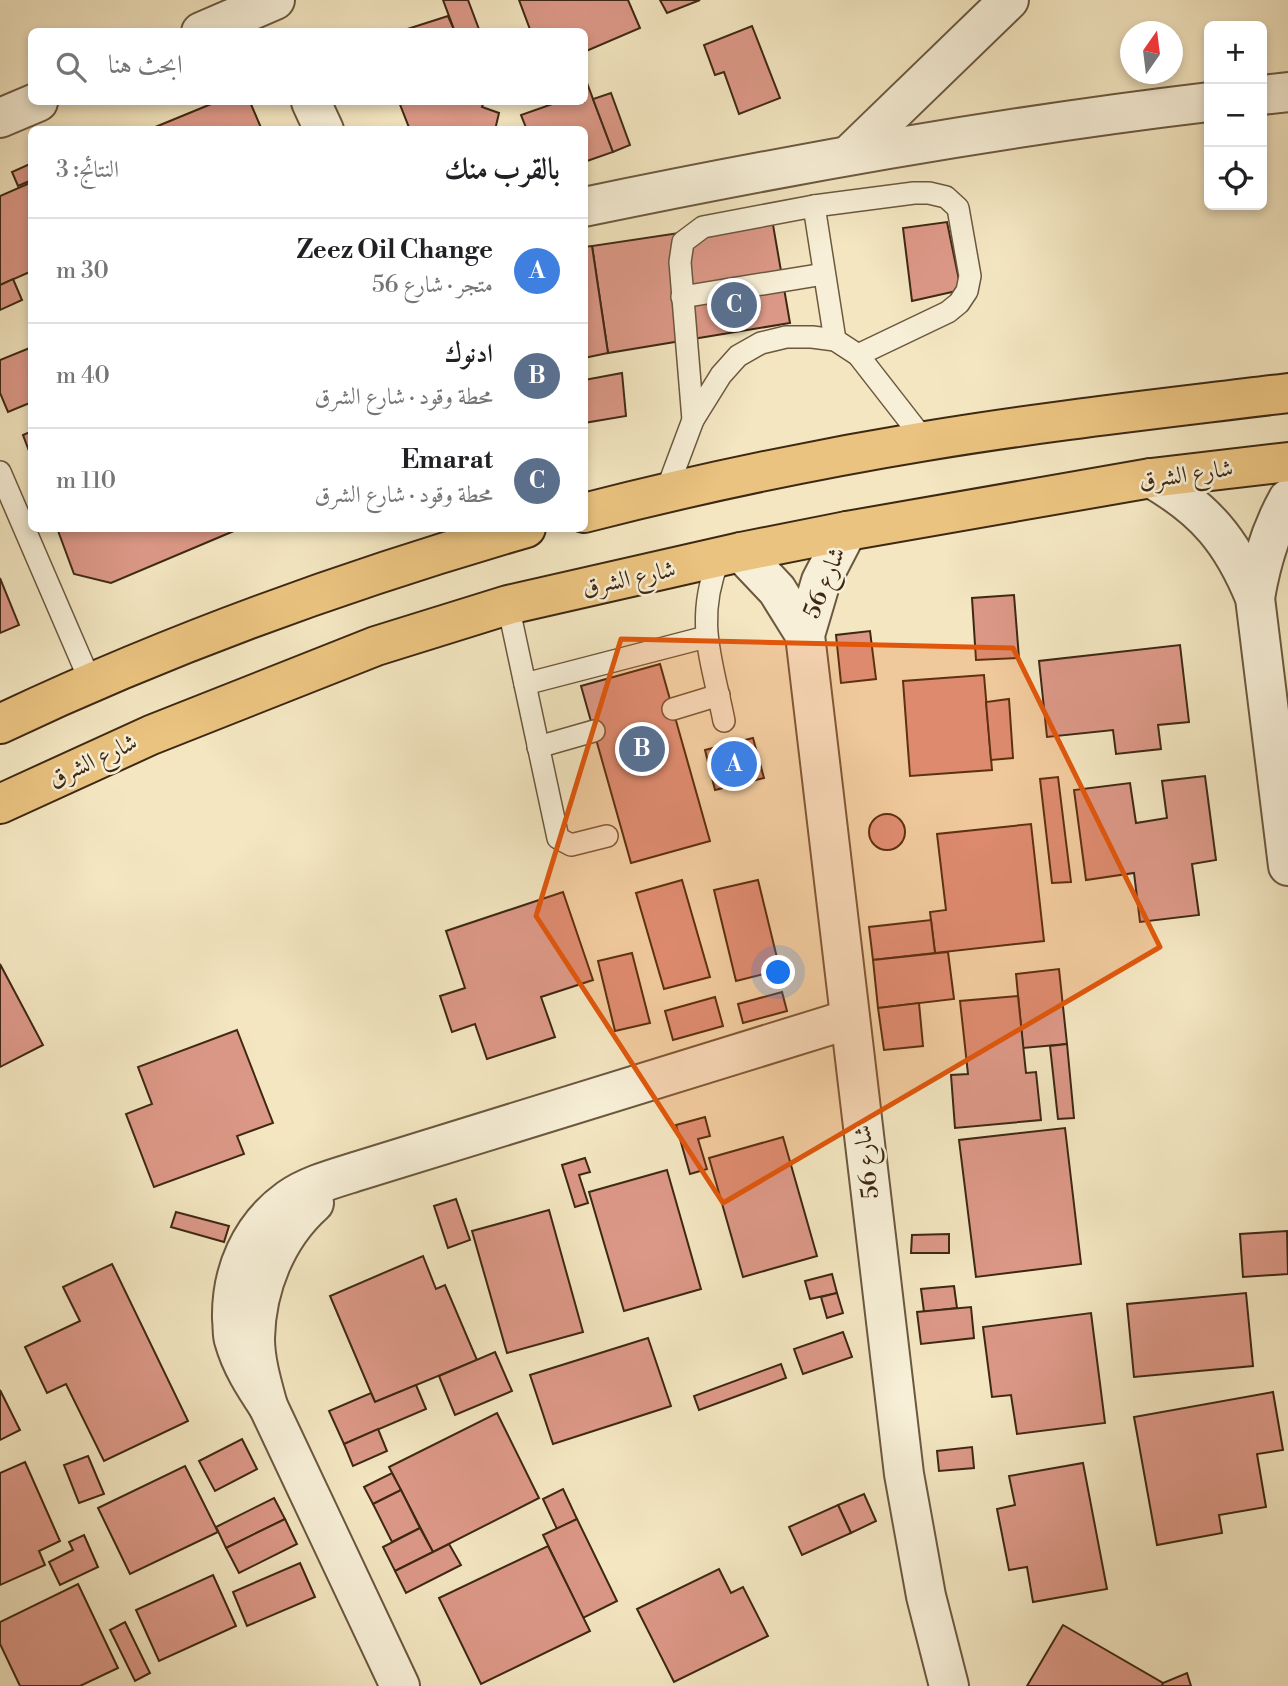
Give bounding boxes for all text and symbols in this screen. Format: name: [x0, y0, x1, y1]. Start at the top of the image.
north arrow: [1120, 21, 1183, 84]
map controls: [1204, 21, 1267, 210]
button: +: [1204, 21, 1267, 84]
search box: [28, 28, 588, 105]
icon: search: [52, 48, 90, 86]
text: ابحث هنا: [108, 49, 183, 81]
button: −: [1204, 84, 1267, 147]
button: locate: [1204, 147, 1267, 210]
text: بالقرب منك: [444, 151, 560, 189]
text: النتائج: 3: [56, 156, 119, 184]
text: Zeez Oil Change: [297, 234, 493, 266]
text: 30 m: [56, 257, 109, 285]
text: A: [529, 257, 545, 285]
text: متجر · شارع 56: [372, 271, 493, 299]
pin: C: [711, 279, 757, 331]
text: ادنوك: [445, 338, 493, 370]
text: 40 m: [56, 362, 110, 390]
text: B: [528, 362, 546, 390]
text: محطة وقود · شارع الشرق: [314, 383, 493, 411]
text: Emarat: [401, 444, 493, 476]
street label: شارع الشرق: [1137, 454, 1236, 500]
text: 110 m: [56, 467, 116, 495]
text: C: [529, 467, 545, 495]
text: محطة وقود · شارع الشرق: [314, 481, 493, 509]
street label: شارع 56: [797, 543, 857, 625]
street label: شارع الشرق: [579, 554, 679, 607]
pin: B: [619, 723, 665, 775]
street label: شارع الشرق: [44, 727, 144, 798]
pin: A: [711, 738, 757, 790]
your location: [761, 955, 795, 989]
street label: شارع 56: [848, 1123, 890, 1201]

